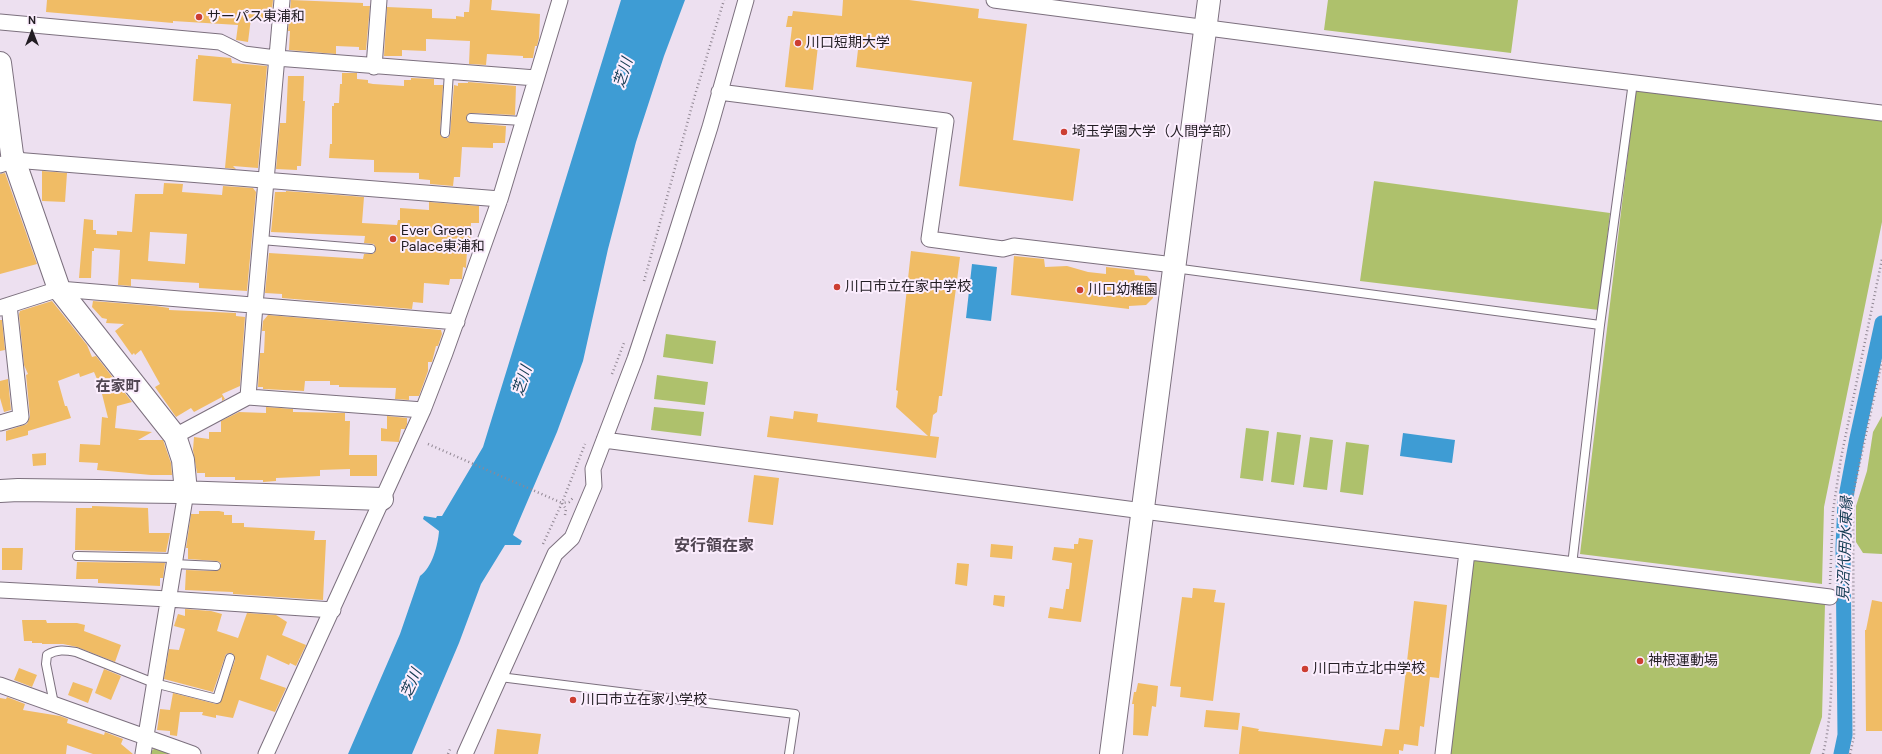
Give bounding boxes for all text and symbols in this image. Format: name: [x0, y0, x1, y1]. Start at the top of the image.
place label: サーパス東浦和: [207, 9, 305, 25]
north arrow: [12, 12, 52, 52]
marker: サーパス東浦和: [194, 12, 204, 22]
text: N: [28, 13, 36, 27]
place label: 川口短期大学: [806, 35, 890, 51]
marker: 川口短期大学: [793, 38, 803, 48]
water label: 芝川: [611, 56, 637, 90]
place label: 埼玉学園大学（人間学部）: [1072, 124, 1240, 140]
marker: 埼玉学園大学（人間学部）: [1059, 127, 1069, 137]
place label: Ever Green Palace東浦和: [401, 223, 485, 256]
marker: Ever Green Palace東浦和: [388, 234, 398, 244]
place label: 川口市立在家中学校: [845, 279, 971, 295]
marker: 川口市立在家中学校: [832, 282, 842, 292]
place label: 川口幼稚園: [1088, 282, 1158, 298]
marker: 川口幼稚園: [1075, 285, 1085, 295]
water label: 芝川: [510, 364, 536, 398]
district label: 在家町: [96, 378, 140, 396]
water label: 見沼代用水東縁: [1835, 496, 1857, 602]
district label: 安行領在家: [674, 537, 754, 557]
place label: 神根運動場: [1648, 653, 1718, 669]
marker: 神根運動場: [1635, 656, 1645, 666]
place label: 川口市立北中学校: [1313, 661, 1425, 677]
marker: 川口市立北中学校: [1300, 664, 1310, 674]
water label: 芝川: [398, 667, 426, 701]
place label: 川口市立在家小学校: [581, 692, 707, 708]
marker: 川口市立在家小学校: [568, 695, 578, 705]

